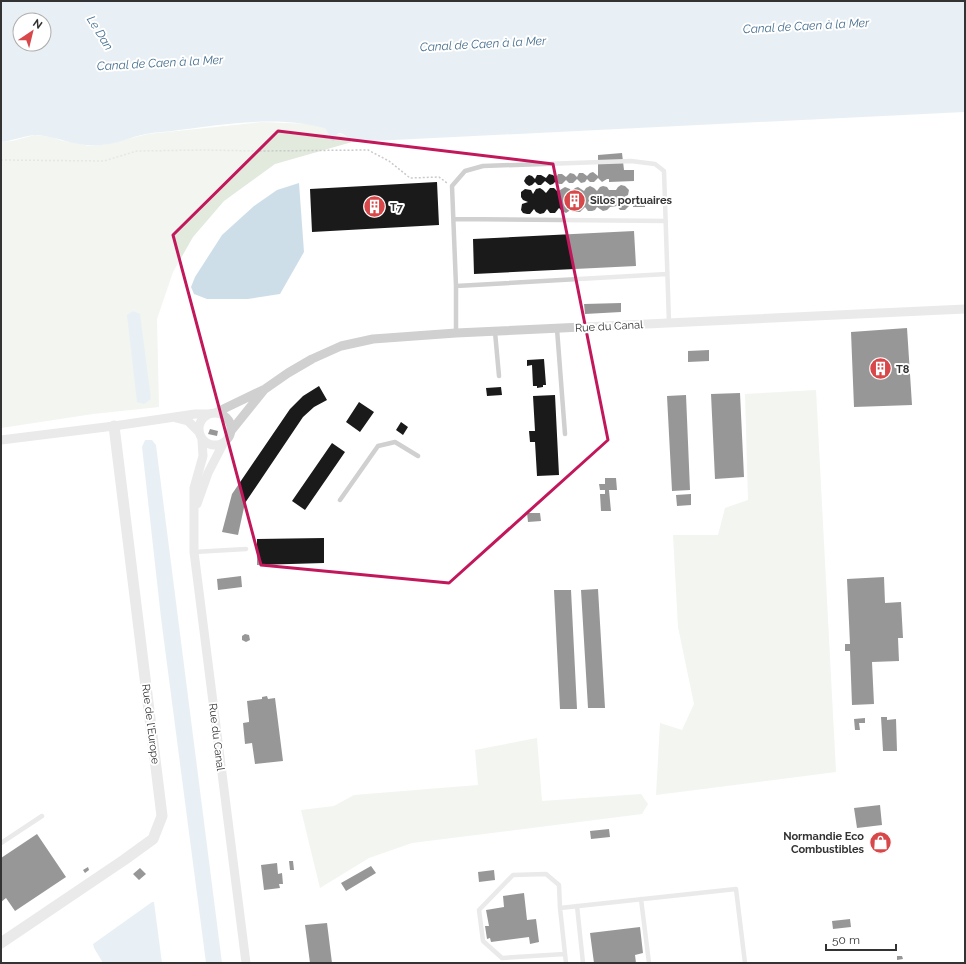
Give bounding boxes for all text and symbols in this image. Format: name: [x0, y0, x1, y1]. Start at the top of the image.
north arrow: [12, 12, 52, 52]
water label: Le Dan: [84, 13, 116, 53]
text: N: [30, 16, 45, 32]
water label: Canal de Caen à la Mer: [742, 16, 870, 36]
water label: Canal de Caen à la Mer: [419, 34, 547, 54]
water label: Canal de Caen à la Mer: [96, 53, 224, 73]
building icon: Silos portuaires: [562, 187, 588, 213]
building icon: T7: [361, 194, 387, 220]
place label: Silos portuaires: [590, 194, 673, 207]
place label: T7: [390, 201, 404, 214]
street label: Rue du Canal: [575, 318, 643, 335]
building icon: T8: [868, 356, 894, 382]
place label: T8: [896, 363, 910, 376]
street label: Rue de l'Europe: [139, 683, 162, 765]
street label: Rue du Canal: [206, 703, 227, 772]
shop icon: Normandie Eco Combustibles: [867, 829, 893, 855]
place label: Normandie Eco Combustibles: [783, 830, 865, 856]
scale bar: [826, 926, 896, 952]
text: 50 m: [832, 933, 860, 947]

